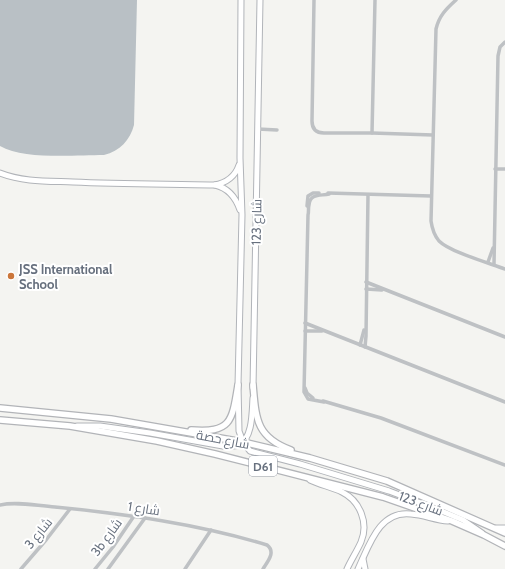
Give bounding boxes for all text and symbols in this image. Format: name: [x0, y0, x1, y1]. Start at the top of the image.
street label: شارع 123: [248, 199, 265, 245]
place label: JSS International School: [18, 261, 113, 292]
marker: JSS International School: [6, 271, 16, 281]
street label: شارع حصة: [195, 426, 251, 453]
road number: D61: [249, 456, 277, 476]
street label: شارع 123: [396, 487, 445, 520]
street label: شارع 1: [127, 498, 161, 519]
street label: شارع 3: [21, 514, 56, 552]
street label: 3b شارع: [87, 515, 126, 559]

